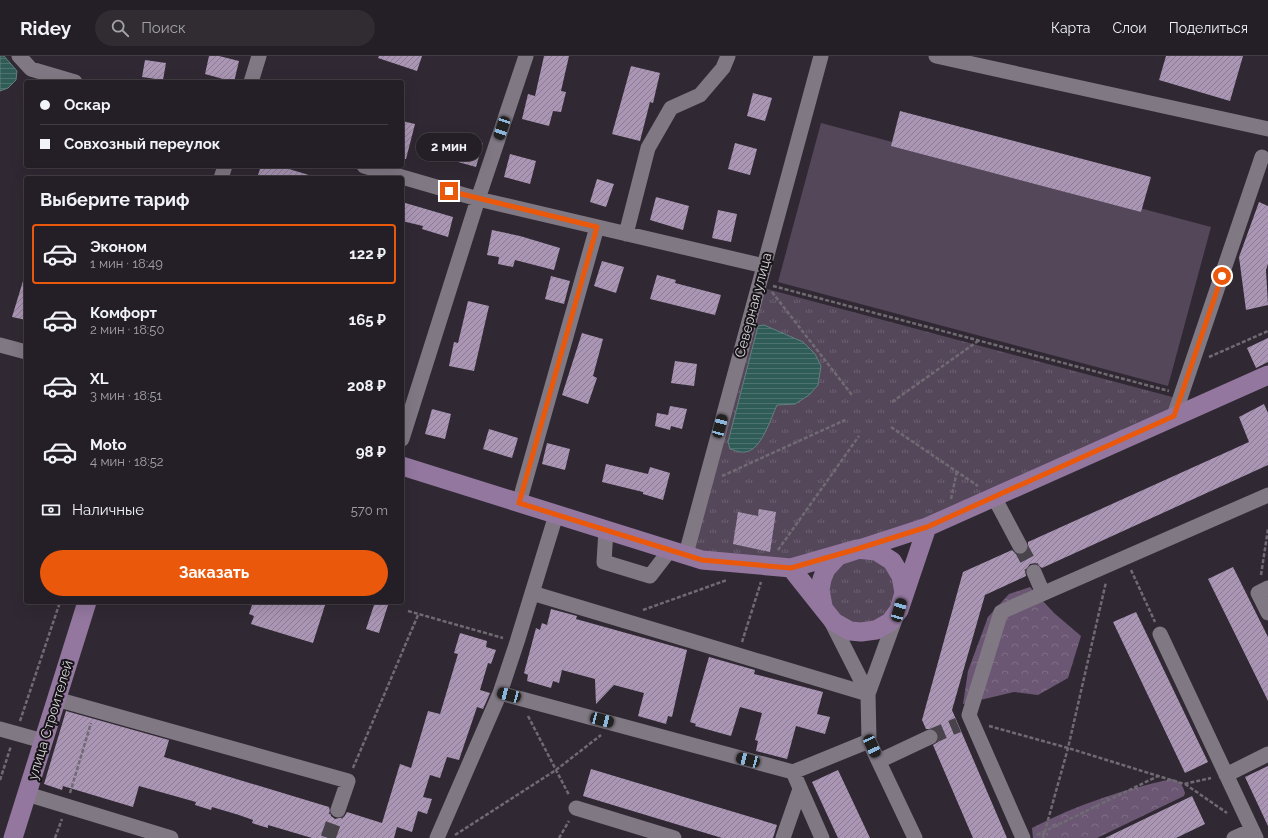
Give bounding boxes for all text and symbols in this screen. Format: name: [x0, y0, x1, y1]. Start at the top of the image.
search box: [95, 10, 375, 46]
text: Ridey: [20, 17, 71, 39]
icon: search: [109, 17, 131, 39]
text: Поиск: [141, 19, 186, 37]
text: Карта: [1051, 20, 1090, 36]
text: Слои: [1112, 20, 1147, 36]
text: Поделиться: [1169, 20, 1248, 36]
text: Оскар: [64, 96, 110, 114]
car: [492, 115, 512, 141]
callout: 2 мин: [416, 133, 482, 161]
text: Совхозный переулок: [64, 135, 220, 153]
text: 2 мин: [431, 139, 467, 154]
route end: [440, 182, 458, 200]
text: Выберите тариф: [40, 189, 190, 210]
icon: car: [42, 236, 78, 272]
text: Эконом: [90, 238, 147, 256]
text: 122 ₽: [349, 245, 386, 263]
street label: Северная улица: [731, 251, 775, 359]
text: 1 мин · 18:49: [90, 256, 163, 271]
route start: [1213, 267, 1231, 285]
icon: car: [42, 302, 78, 338]
text: Комфорт: [90, 304, 157, 322]
text: 165 ₽: [349, 311, 386, 329]
text: 2 мин · 18:50: [90, 322, 164, 337]
icon: car: [42, 368, 78, 404]
text: XL: [90, 370, 108, 388]
text: 208 ₽: [347, 377, 386, 395]
text: 3 мин · 18:51: [90, 388, 162, 403]
car: [711, 413, 729, 439]
icon: car: [42, 434, 78, 470]
text: Moto: [90, 436, 127, 454]
text: 98 ₽: [356, 443, 386, 461]
text: 4 мин · 18:52: [90, 454, 164, 469]
icon: cash: [40, 499, 62, 521]
text: Наличные: [72, 501, 144, 519]
text: 570 m: [351, 503, 388, 518]
button: Заказать: [40, 550, 388, 596]
car: [890, 597, 908, 623]
street label: улица Строителей: [24, 658, 76, 782]
car: [496, 686, 522, 704]
car: [589, 711, 615, 729]
car: [861, 733, 883, 759]
car: [735, 751, 761, 769]

